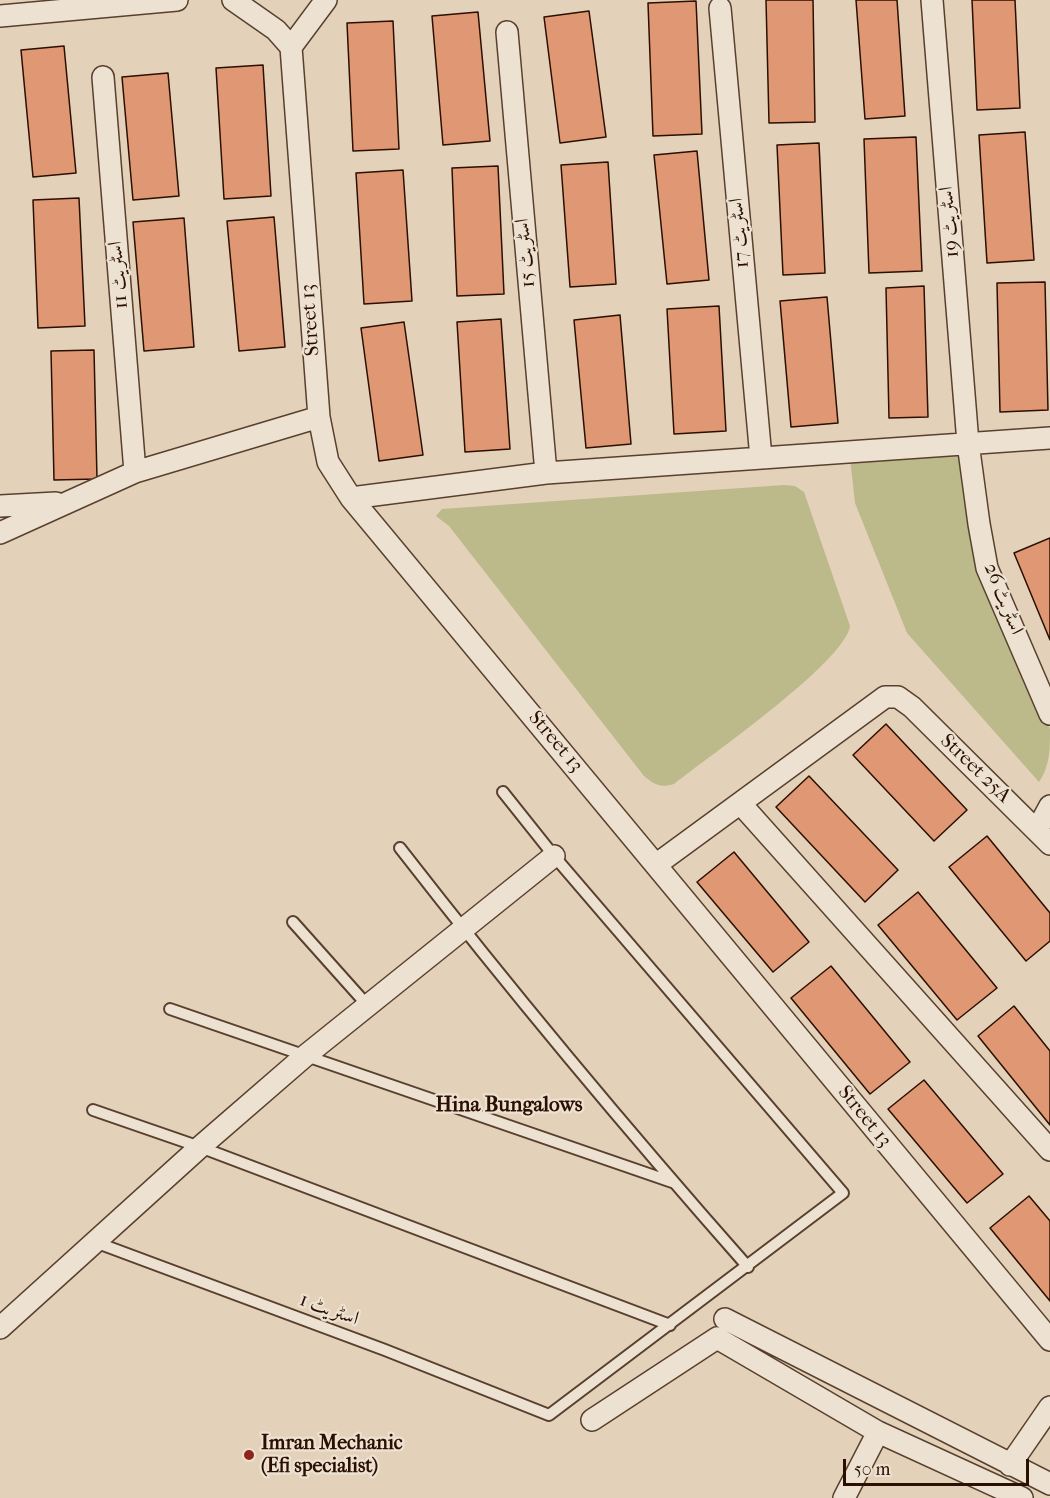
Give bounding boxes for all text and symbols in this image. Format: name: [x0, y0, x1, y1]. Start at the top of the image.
street label: اسٹریٹ 19: [935, 185, 965, 259]
street label: اسٹریٹ 17: [725, 197, 755, 269]
street label: اسٹریٹ 15: [511, 217, 541, 289]
street label: اسٹریٹ 11: [104, 240, 134, 310]
street label: Street 13: [297, 283, 325, 357]
street label: اسٹریٹ 26: [978, 560, 1028, 638]
street label: Street 13: [523, 707, 587, 777]
street label: Street 25A: [935, 729, 1015, 809]
street label: Street 13: [832, 1081, 896, 1153]
district label: Hina Bungalows: [435, 1093, 583, 1119]
street label: اسٹریٹ 1: [296, 1288, 362, 1332]
place label: Imran Mechanic (Efi specialist): [261, 1432, 402, 1479]
scale bar: [846, 1447, 1032, 1485]
marker: Imran Mechanic (Efi specialist): [242, 1448, 256, 1462]
text: 50 m: [854, 1459, 890, 1480]

